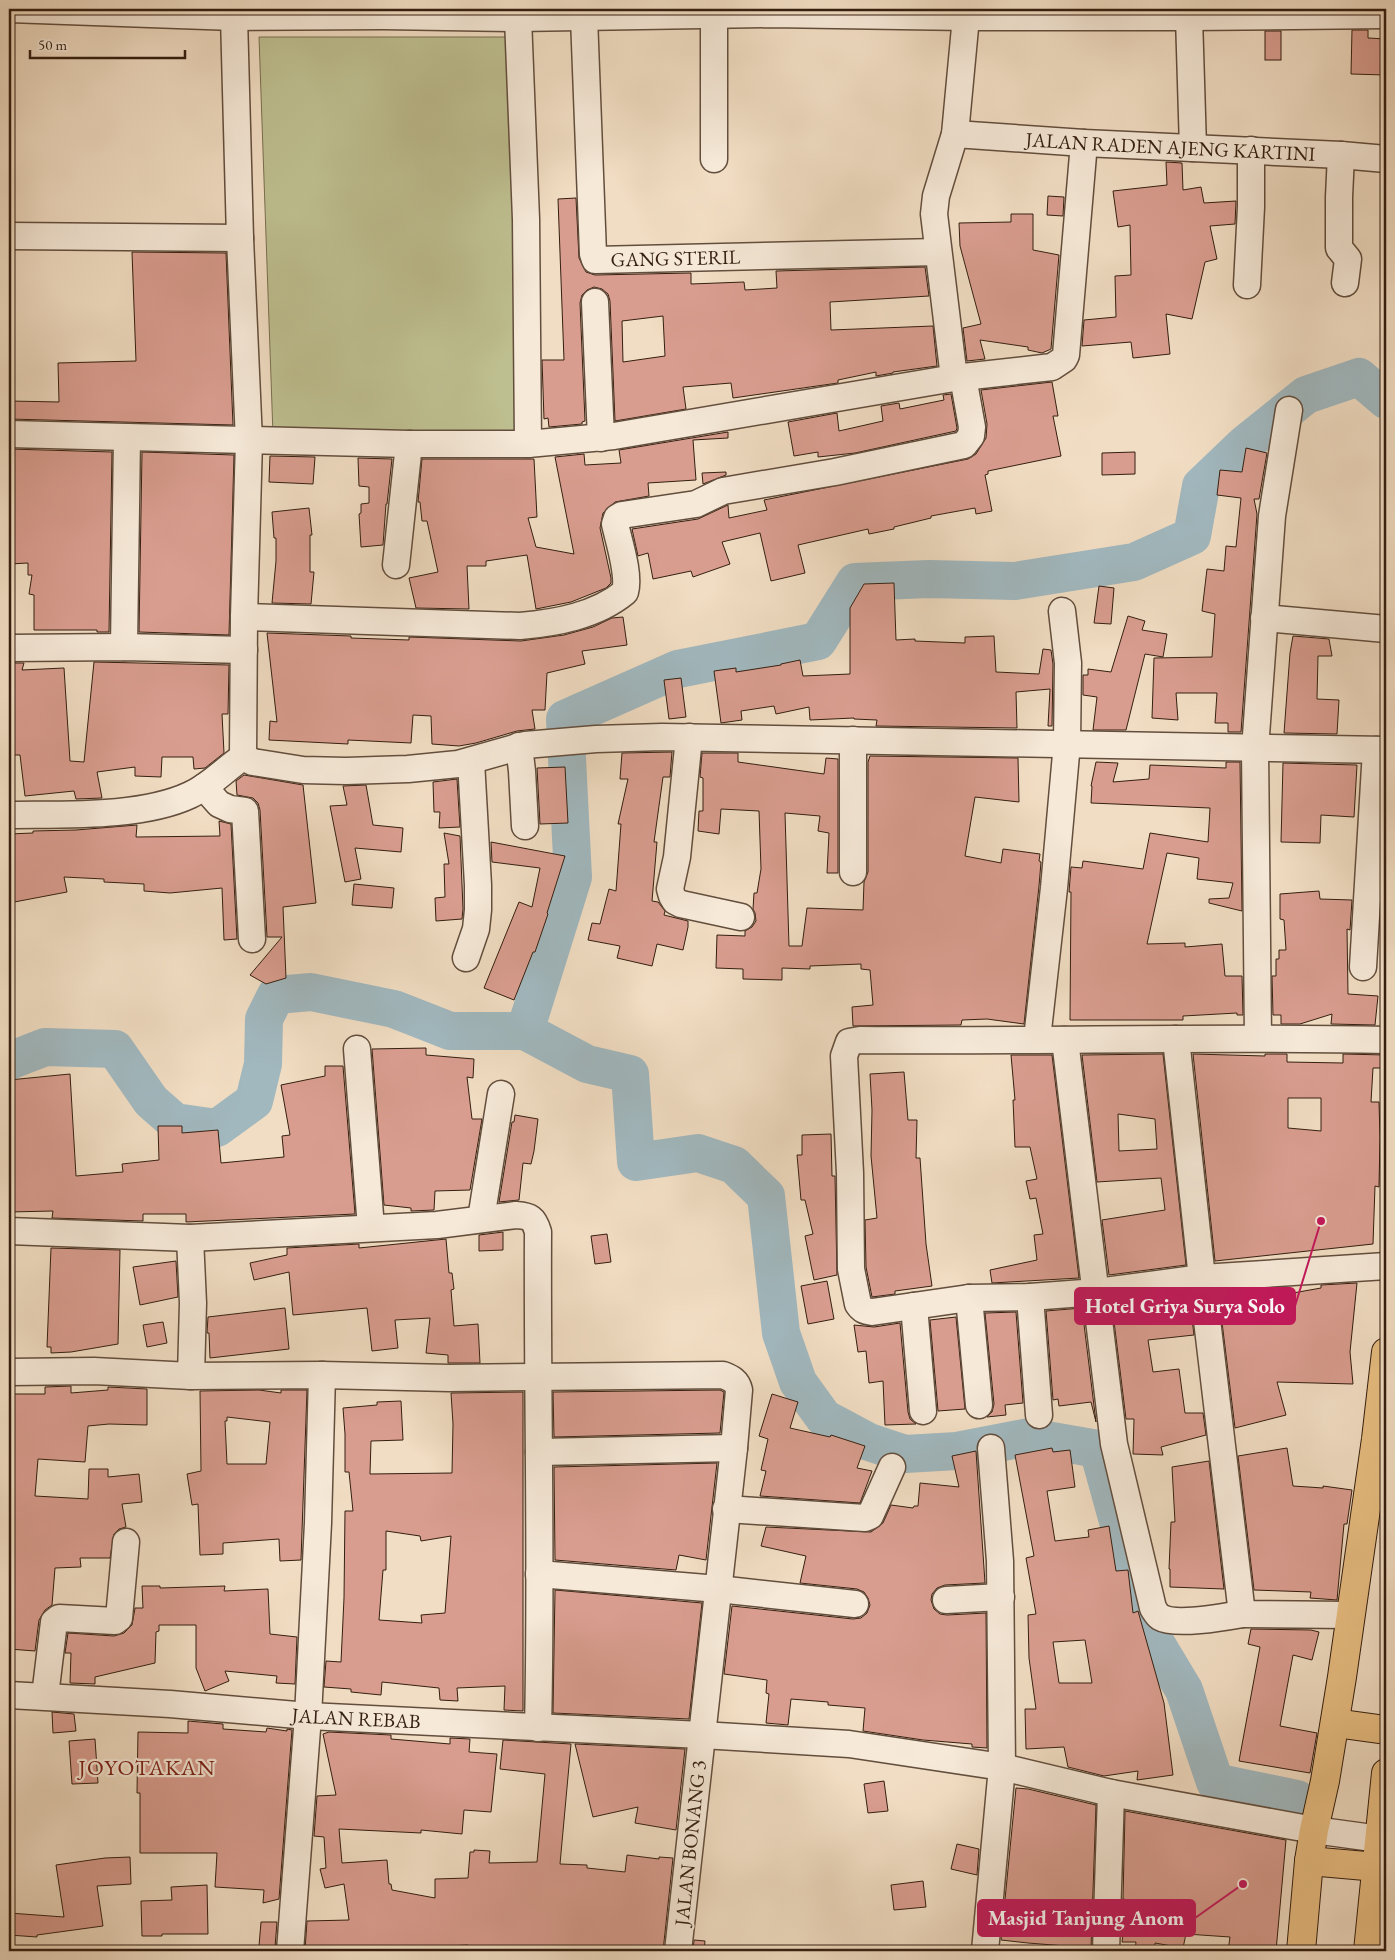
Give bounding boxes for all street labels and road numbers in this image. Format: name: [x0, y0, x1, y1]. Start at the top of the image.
street label: JALAN RADEN AJENG KARTINI: [1023, 126, 1316, 167]
street label: GANG STERIL: [610, 244, 741, 273]
street label: JALAN REBAB: [289, 1701, 421, 1734]
street label: JALAN BONANG 3: [668, 1759, 712, 1929]

